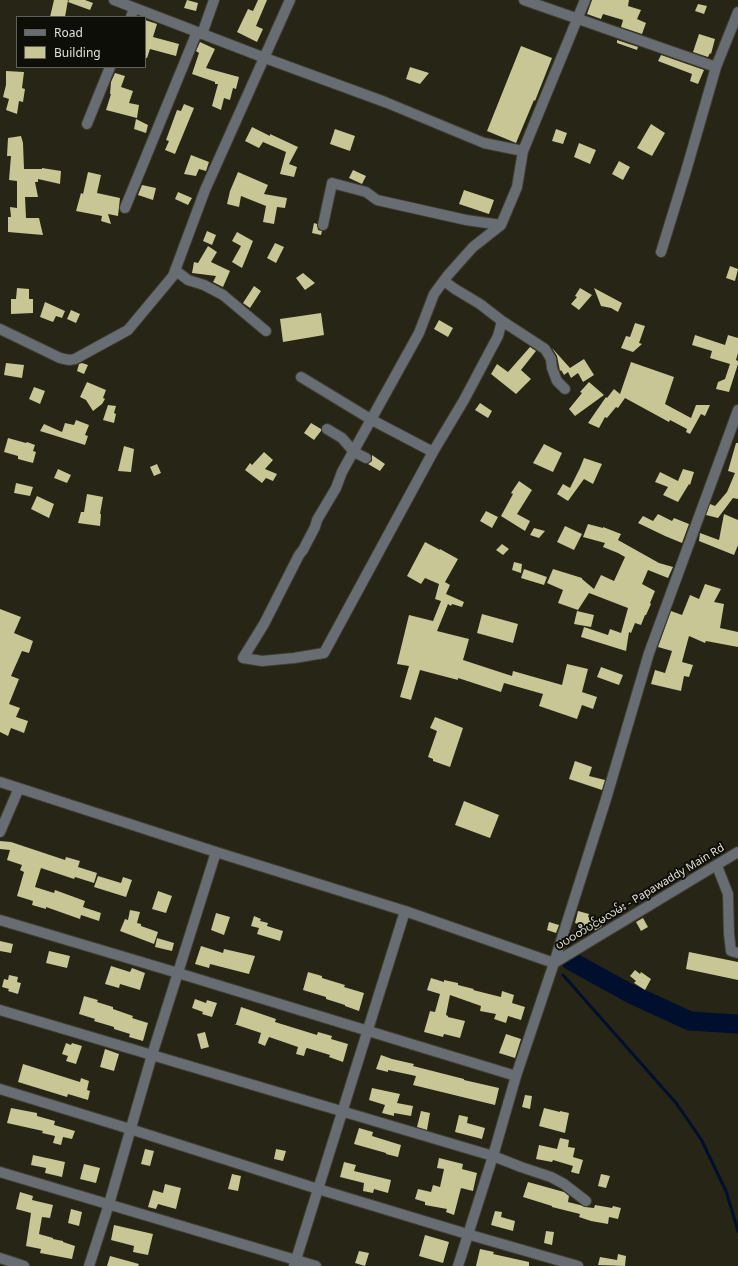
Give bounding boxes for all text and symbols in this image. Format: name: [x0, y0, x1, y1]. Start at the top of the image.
legend: [16, 16, 146, 68]
text: Road: [54, 24, 83, 41]
text: Building: [54, 44, 101, 61]
street label: ပပဝတီပင်မလမ်း - Papawaddy Main Rd: [553, 841, 727, 953]

